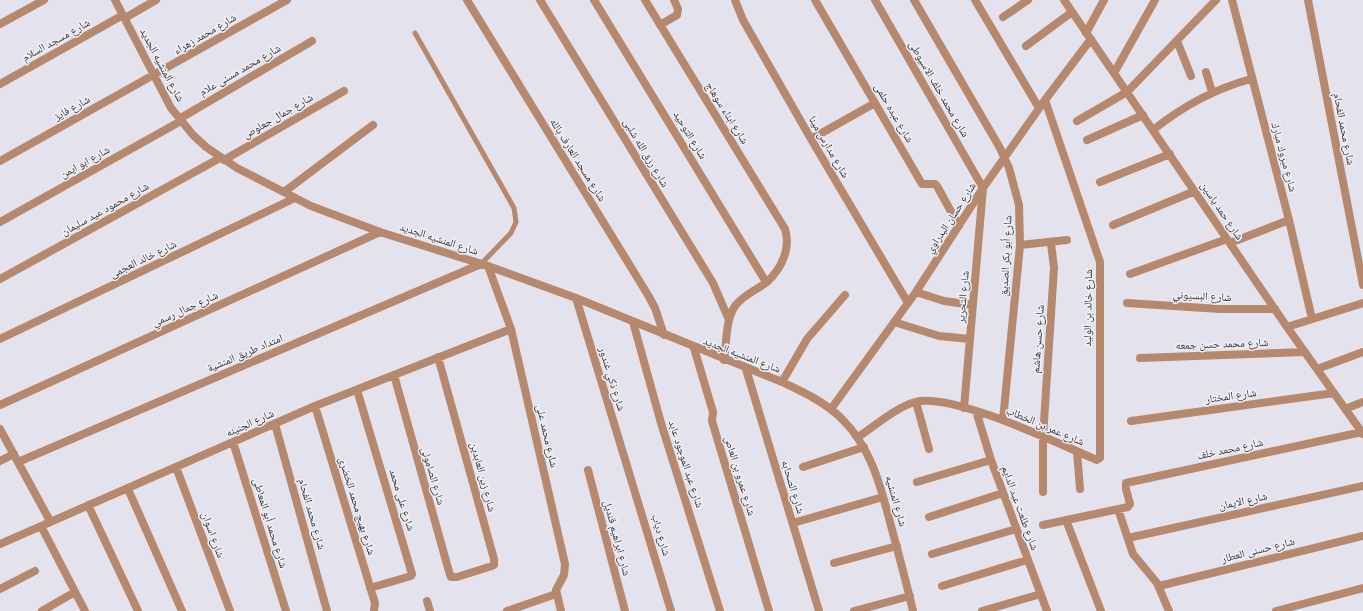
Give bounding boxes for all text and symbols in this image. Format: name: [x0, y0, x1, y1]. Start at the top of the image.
street label: شارع محمد زهراء: [171, 11, 239, 57]
street label: شارع مسجد السلام: [20, 16, 92, 64]
street label: شارع المنشيه الجديد: [137, 26, 187, 104]
street label: شارع محمد خلف الاسيوطى: [906, 38, 972, 140]
street label: شارع محمد مسنى علام: [197, 41, 283, 99]
street label: شارع ابناء سوهاج: [703, 80, 751, 146]
street label: شارع عبده حلمى: [872, 81, 916, 145]
street label: شارع جمال جعلوص: [241, 91, 315, 141]
street label: شارع محمد الفحام: [1331, 92, 1357, 166]
street label: شارع فايز: [51, 93, 92, 124]
street label: شارع التوحيد: [671, 109, 709, 161]
street label: شارع مدارس مينا: [806, 114, 852, 180]
street label: شارع مسجد العارف بالله: [547, 116, 609, 204]
street label: شارع رزق الله شلبى: [620, 116, 672, 190]
street label: شارع مبروك مبارك: [1268, 121, 1300, 193]
street label: شارع ابو ايمن: [58, 143, 112, 181]
street label: شارع حمد ياسين: [1198, 179, 1246, 243]
street label: شارع محمود عيد سليمان: [59, 180, 151, 238]
street label: شارع حسان البدراوي: [923, 180, 980, 257]
street label: شارع أبو بكر الصديق: [997, 215, 1015, 297]
street label: شارع المنشيه الجديد: [398, 220, 480, 258]
street label: شارع خالد العجمى: [108, 237, 178, 281]
street label: شارع خالد بن الوليد: [1081, 269, 1095, 347]
street label: شارع التحرير: [954, 270, 972, 325]
street label: شارع البسيوني: [1172, 288, 1232, 306]
street label: شارع جمال رسمي: [150, 289, 221, 331]
street label: شارع حسن هاشم: [1029, 304, 1048, 374]
street label: امتداد طريق المنشية: [205, 331, 285, 375]
street label: شارع المنشيه الجديد: [701, 334, 783, 376]
street label: شارع محمد حسن جمعه: [1175, 336, 1269, 352]
street label: شارع ذكي غندور: [594, 344, 628, 413]
street label: شارع المختار: [1204, 386, 1257, 406]
street label: شارع محمد على: [533, 403, 561, 469]
street label: شارع عمر بن الخطاب: [1004, 404, 1086, 448]
street label: شارع الجنينه: [224, 407, 276, 439]
street label: شارع عبد الموجود عابد: [666, 419, 706, 509]
street label: شارع عمرو بن العاص: [722, 435, 758, 517]
street label: شارع محمد خلف: [1196, 436, 1264, 462]
street label: شارع زين العابدين: [467, 441, 499, 513]
street label: شارع الصامولى: [418, 445, 448, 507]
street label: شارع بهيج محمد الخضرى: [336, 455, 378, 557]
street label: شارع الصحابه: [779, 459, 807, 515]
street label: شارع طلعت عبد الدايم: [998, 464, 1041, 552]
street label: شارع على محمد: [386, 467, 418, 533]
street label: شارع المنشيه: [883, 474, 909, 528]
street label: شارع محمد أبو المعاطى: [250, 476, 291, 570]
street label: شارع محمد الفحام: [296, 477, 328, 551]
street label: شارع الايمان: [1217, 489, 1269, 513]
street label: شارع ابراهيم قنديل: [600, 499, 633, 577]
street label: شارع اسوان: [199, 510, 227, 560]
street label: شارع دياب: [649, 512, 673, 558]
street label: شارع حسنى العطار: [1219, 535, 1296, 566]

